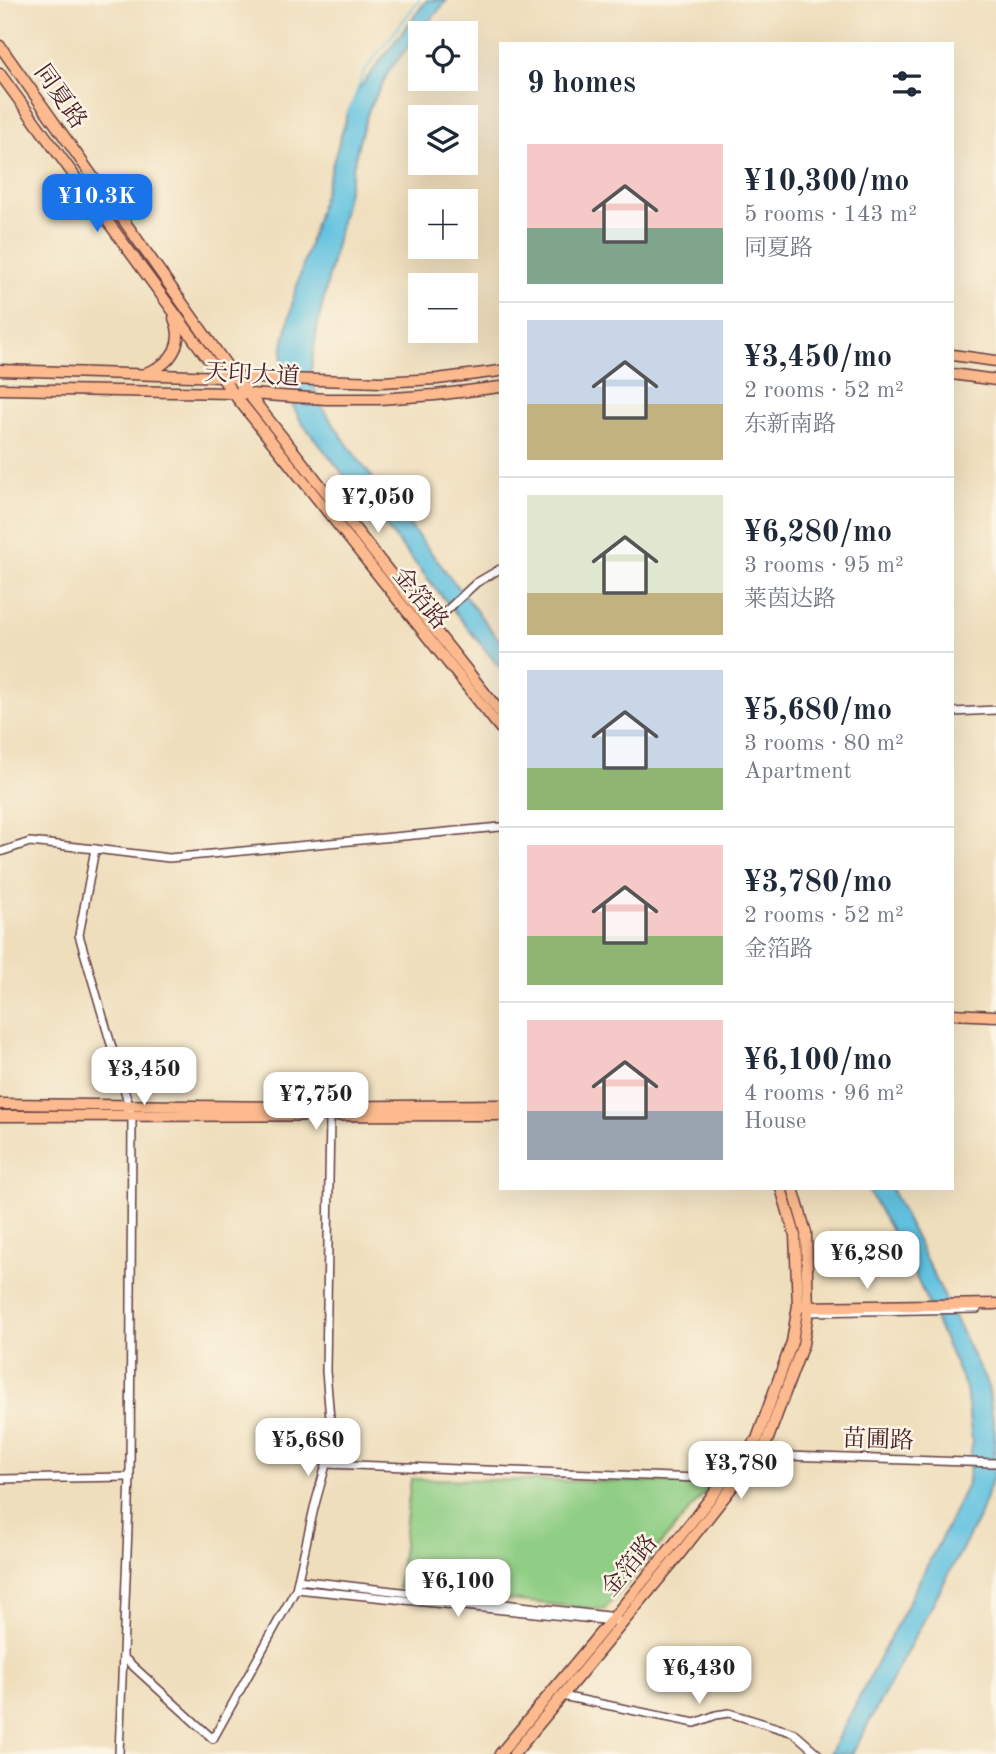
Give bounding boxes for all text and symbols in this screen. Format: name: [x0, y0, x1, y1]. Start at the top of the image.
map controls: [408, 21, 478, 343]
button: locate: [408, 21, 478, 91]
street label: 同夏路: [29, 59, 92, 134]
icon: filters: [888, 65, 926, 103]
text: 9 homes: [527, 69, 636, 99]
button: layers: [408, 105, 478, 175]
text: ¥10,300/mo: [744, 167, 909, 197]
icon: home: [583, 172, 667, 256]
pin: ¥10.3K: [40, 174, 154, 234]
text: ¥10.3K: [58, 185, 136, 208]
button: +: [408, 189, 478, 259]
text: 5 rooms · 143 m²: [744, 203, 917, 226]
text: 同夏路: [744, 237, 813, 260]
button: −: [408, 273, 478, 343]
text: ¥3,450/mo: [744, 343, 892, 373]
icon: home: [583, 348, 667, 432]
street label: 天印大道: [203, 359, 301, 390]
text: 2 rooms · 52 m²: [744, 379, 904, 402]
text: 东新南路: [744, 413, 836, 436]
pin: ¥7,050: [321, 476, 435, 535]
text: ¥7,050: [341, 486, 415, 509]
text: ¥6,280/mo: [744, 518, 892, 548]
icon: home: [583, 523, 667, 607]
text: 3 rooms · 95 m²: [744, 554, 904, 577]
street label: 金箔路: [387, 562, 454, 635]
text: 莱茵达路: [744, 588, 836, 611]
text: ¥5,680/mo: [744, 696, 892, 726]
icon: home: [583, 698, 667, 782]
text: 3 rooms · 80 m²: [744, 732, 904, 755]
text: Apartment: [744, 760, 852, 783]
text: ¥3,780/mo: [744, 868, 892, 898]
icon: home: [583, 873, 667, 957]
text: 2 rooms · 52 m²: [744, 904, 904, 927]
text: 金箔路: [744, 938, 813, 961]
text: ¥6,100/mo: [744, 1046, 892, 1076]
pin: ¥3,450: [87, 1048, 201, 1107]
icon: home: [583, 1048, 667, 1132]
text: ¥3,450: [107, 1058, 181, 1081]
pin: ¥7,750: [259, 1072, 373, 1132]
text: 4 rooms · 96 m²: [744, 1082, 904, 1105]
text: ¥7,750: [279, 1083, 353, 1106]
text: House: [744, 1110, 806, 1133]
pin: ¥6,280: [810, 1232, 924, 1291]
text: ¥6,280: [830, 1242, 904, 1265]
pin: ¥5,680: [251, 1418, 365, 1478]
street label: 苗圃路: [842, 1425, 914, 1454]
text: ¥5,680: [271, 1429, 345, 1452]
pin: ¥3,780: [684, 1442, 798, 1501]
text: ¥3,780: [704, 1452, 778, 1475]
street label: 金箔路: [596, 1529, 663, 1602]
pin: ¥6,100: [401, 1560, 515, 1619]
text: ¥6,100: [421, 1570, 495, 1593]
pin: ¥6,430: [642, 1646, 756, 1706]
text: ¥6,430: [662, 1657, 736, 1680]

